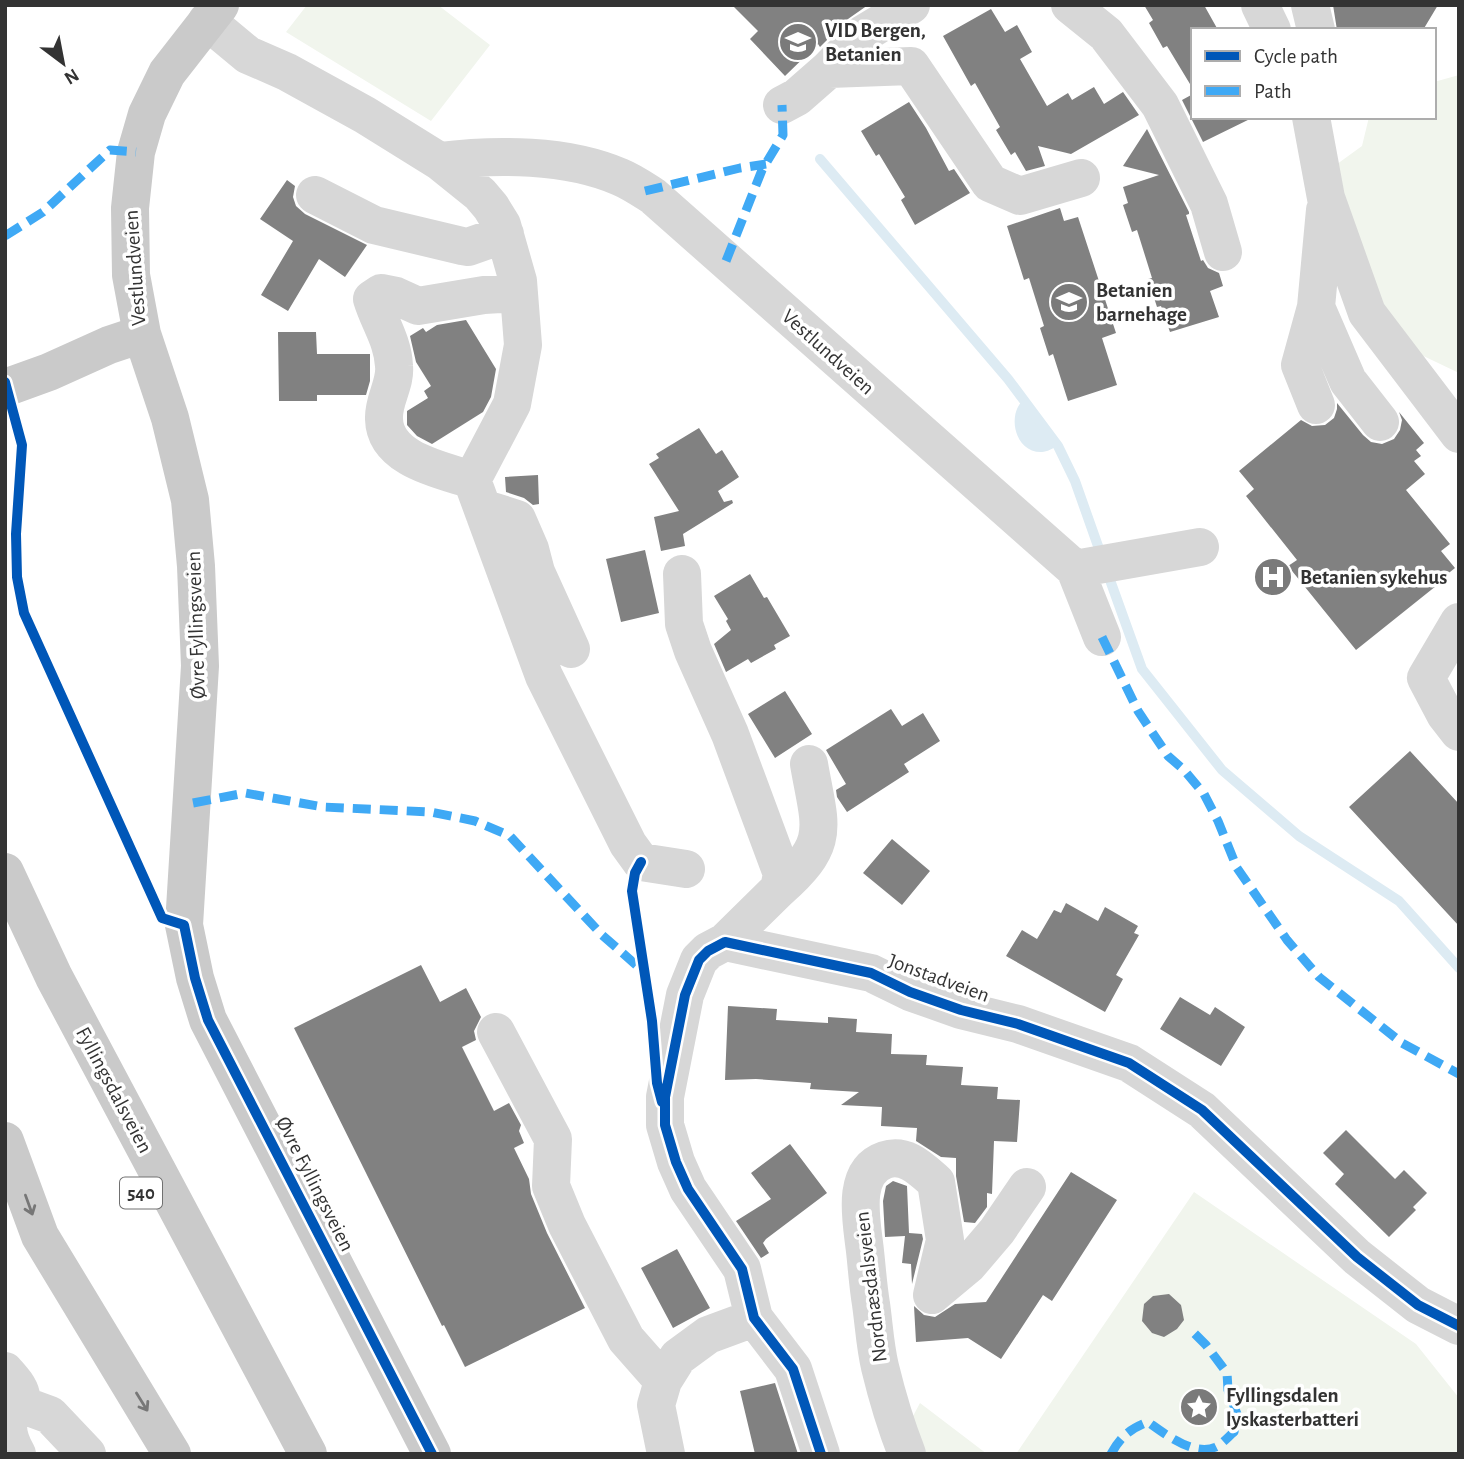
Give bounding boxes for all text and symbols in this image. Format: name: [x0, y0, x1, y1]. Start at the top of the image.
place label: VID Bergen, Betanien: [825, 20, 926, 65]
school or university icon: VID Bergen, Betanien: [777, 21, 819, 63]
north arrow: [28, 28, 98, 98]
legend: [1191, 28, 1436, 119]
text: Cycle path: [1254, 46, 1338, 67]
text: N: [61, 65, 82, 88]
text: Path: [1254, 81, 1292, 102]
street label: Vestlundveien: [120, 209, 150, 327]
place label: Betanien barnehage: [1096, 280, 1187, 325]
school or university icon: Betanien barnehage: [1048, 281, 1090, 323]
street label: Vestlundveien: [778, 305, 878, 399]
street label: Øvre Fyllingsveien: [183, 551, 209, 699]
hospital icon: Betanien sykehus: [1252, 556, 1294, 598]
place label: Betanien sykehus: [1300, 567, 1447, 588]
street label: Jonstadveien: [886, 950, 992, 1006]
street label: Fyllingsdalsveien: [72, 1023, 156, 1157]
street label: Øvre Fyllingsveien: [272, 1113, 358, 1255]
road number: 540: [120, 1177, 162, 1208]
one-way arrow: [24, 1194, 36, 1216]
street label: Nordnæsdalsveien: [851, 1210, 891, 1364]
place label: Fyllingsdalen lyskasterbatteri: [1226, 1385, 1359, 1430]
place icon: Fyllingsdalen lyskasterbatteri: [1178, 1386, 1220, 1428]
one-way arrow: [136, 1392, 150, 1412]

